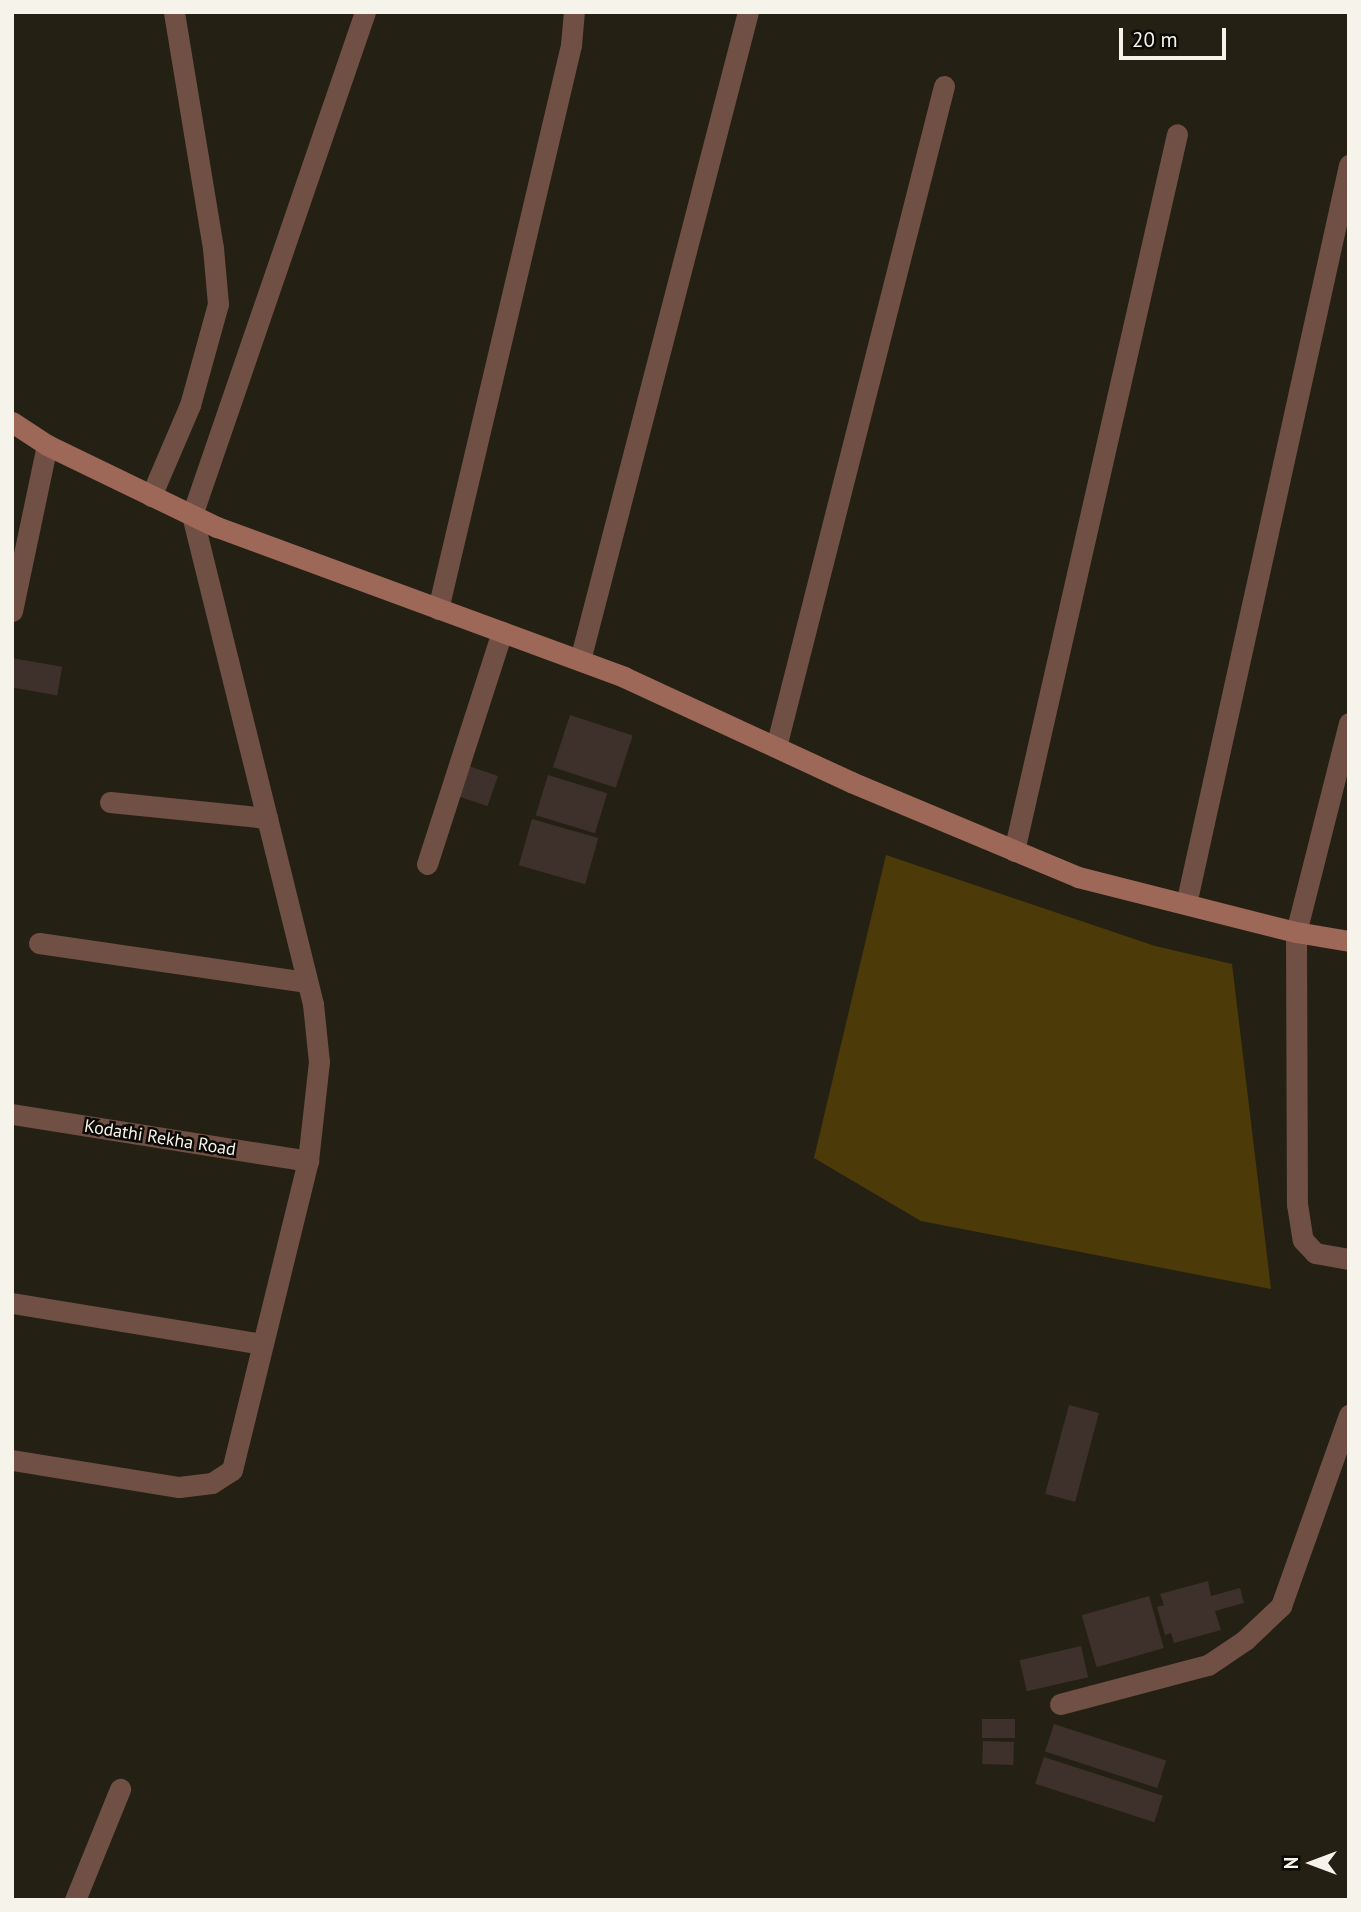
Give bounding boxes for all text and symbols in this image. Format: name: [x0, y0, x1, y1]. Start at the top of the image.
scale bar: [1123, 14, 1230, 58]
text: 20 m: [1132, 26, 1178, 53]
street label: Kodathi Rekha Road: [83, 1115, 237, 1161]
north arrow: [1277, 1828, 1347, 1898]
text: N: [1279, 1857, 1303, 1869]

